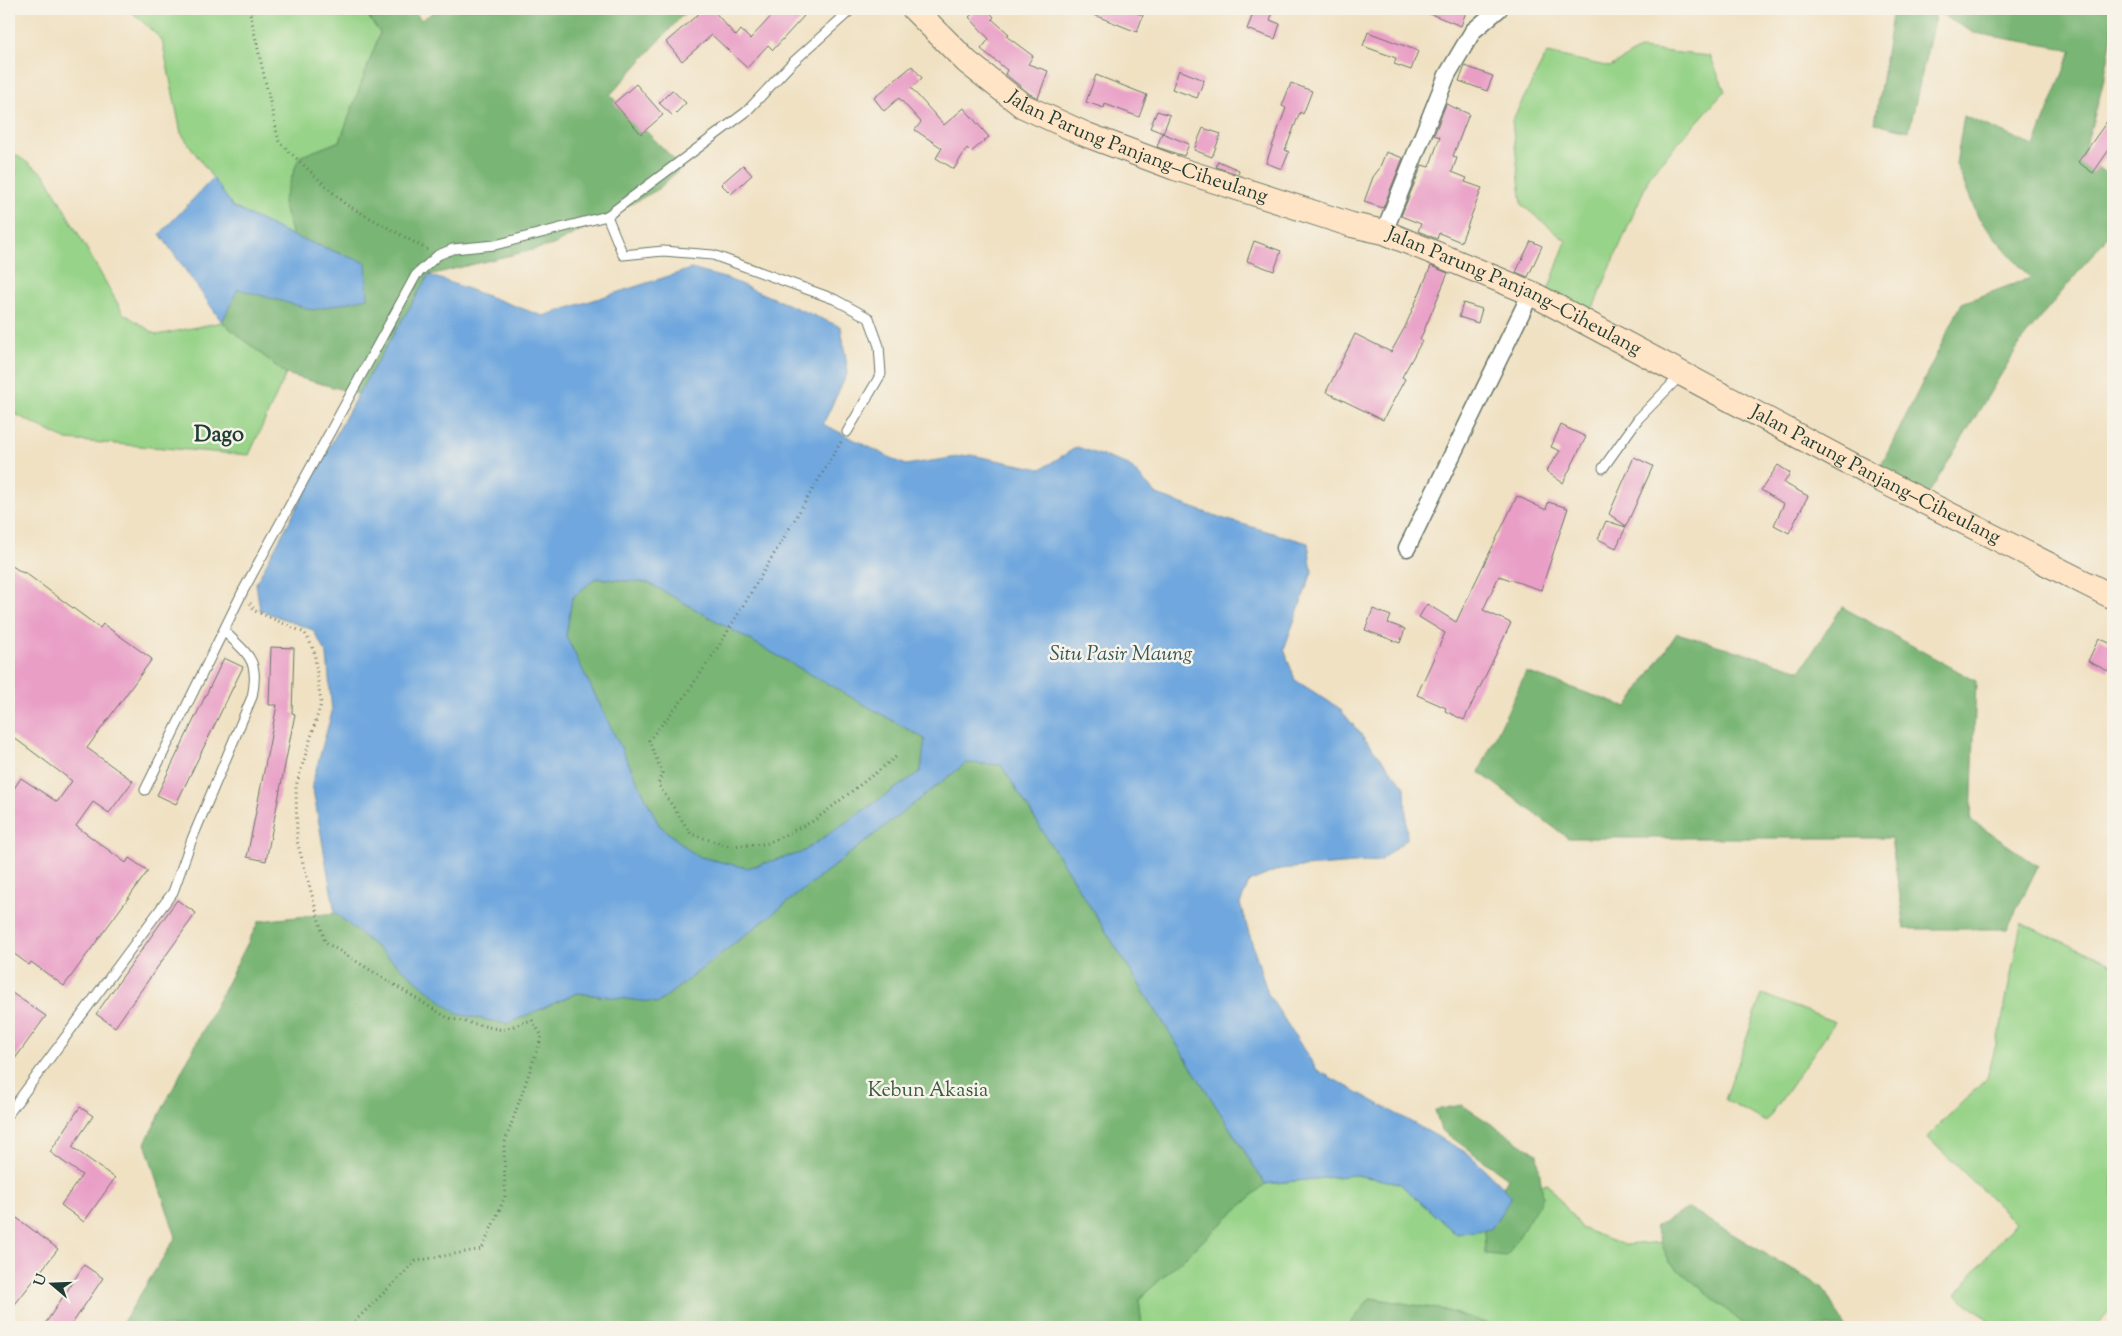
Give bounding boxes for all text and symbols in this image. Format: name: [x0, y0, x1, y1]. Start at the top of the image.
street label: Jalan Parung Panjang–Ciheulang: [1000, 83, 1272, 212]
street label: Jalan Parung Panjang–Ciheulang: [1381, 220, 1647, 364]
street label: Jalan Parung Panjang–Ciheulang: [1744, 398, 2006, 553]
district label: Dago: [194, 420, 244, 452]
water label: Situ Pasir Maung: [1049, 640, 1193, 670]
park label: Kebun Akasia: [868, 1077, 988, 1106]
north arrow: [28, 1258, 78, 1308]
text: U: [30, 1271, 53, 1289]

